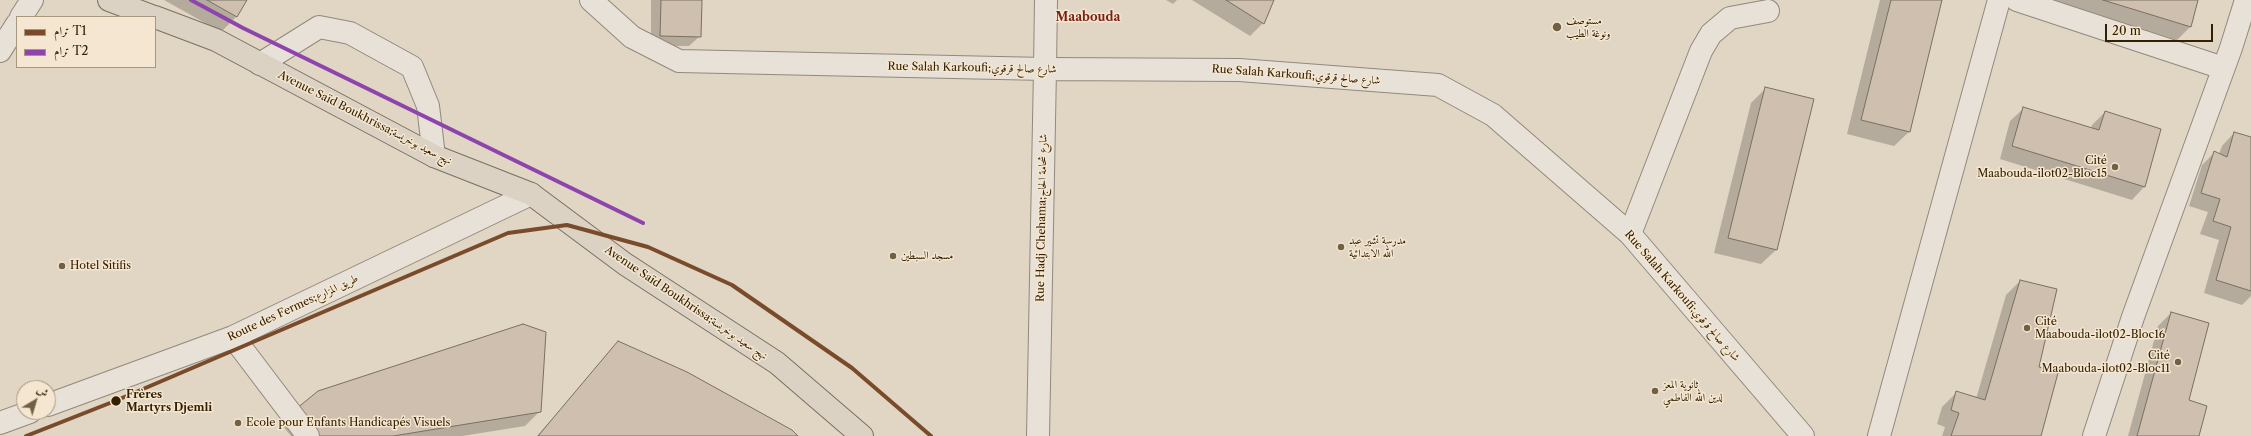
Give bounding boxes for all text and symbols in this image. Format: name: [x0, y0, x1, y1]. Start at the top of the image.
district label: Maabouda: [1056, 11, 1120, 25]
place label: مستوصف ونوغة الطيب: [1566, 14, 1610, 40]
legend: [16, 16, 156, 68]
scale bar: [2107, 16, 2215, 42]
marker: مستوصف ونوغة الطيب: [1551, 21, 1563, 33]
text: ترام T1: [54, 23, 87, 38]
text: 20 m: [2112, 23, 2141, 38]
text: ترام T2: [54, 43, 88, 58]
street label: Rue Salah Karkoufi;شارع صالح قرقوي: [887, 60, 1057, 76]
street label: Rue Salah Karkoufi;شارع صالح قرقوي: [1211, 63, 1381, 87]
street label: Avenue Saïd Boukhrissa;نهج سعيد بوخريسة: [276, 68, 454, 168]
street label: Rue Hadj Chehama;شارع شحامة الحاج: [1034, 134, 1050, 302]
place label: Cité Maabouda-ilot02-Bloc15: [1977, 154, 2107, 180]
marker: Cité Maabouda-ilot02-Bloc15: [2110, 162, 2120, 172]
street label: Rue Salah Karkoufi;شارع صالح قرقوي: [1622, 228, 1742, 364]
place label: مدرسة تشير عبد الله الابتدائية: [1349, 234, 1406, 260]
marker: مدرسة تشير عبد الله الابتدائية: [1336, 242, 1346, 252]
street label: Avenue Saïd Boukhrissa;نهج سعيد بوخريسة: [602, 243, 770, 363]
place label: مسجد السبطين: [901, 249, 953, 263]
marker: مسجد السبطين: [888, 251, 898, 261]
place label: Hotel Sitifis: [70, 259, 131, 273]
marker: Hotel Sitifis: [57, 261, 67, 271]
street label: Route des Fermes;طريق المزارع: [226, 272, 360, 344]
place label: Cité Maabouda-ilot02-Bloc16: [2035, 315, 2165, 341]
marker: Cité Maabouda-ilot02-Bloc16: [2022, 323, 2032, 333]
place label: Cité Maabouda-ilot02-Bloc11: [2042, 349, 2170, 375]
marker: Cité Maabouda-ilot02-Bloc11: [2173, 357, 2183, 367]
place label: ثانوية المعز لدين الله الفاطمي: [1663, 378, 1723, 404]
north arrow: [16, 380, 56, 420]
text: ش: [34, 382, 51, 400]
marker: ثانوية المعز لدين الله الفاطمي: [1650, 386, 1660, 396]
place label: Frères Martyrs Djemli: [126, 388, 212, 414]
marker: Frères Martyrs Djemli: [109, 394, 123, 408]
place label: Ecole pour Enfants Handicapés Visuels: [246, 416, 450, 430]
marker: Ecole pour Enfants Handicapés Visuels: [233, 418, 243, 428]

